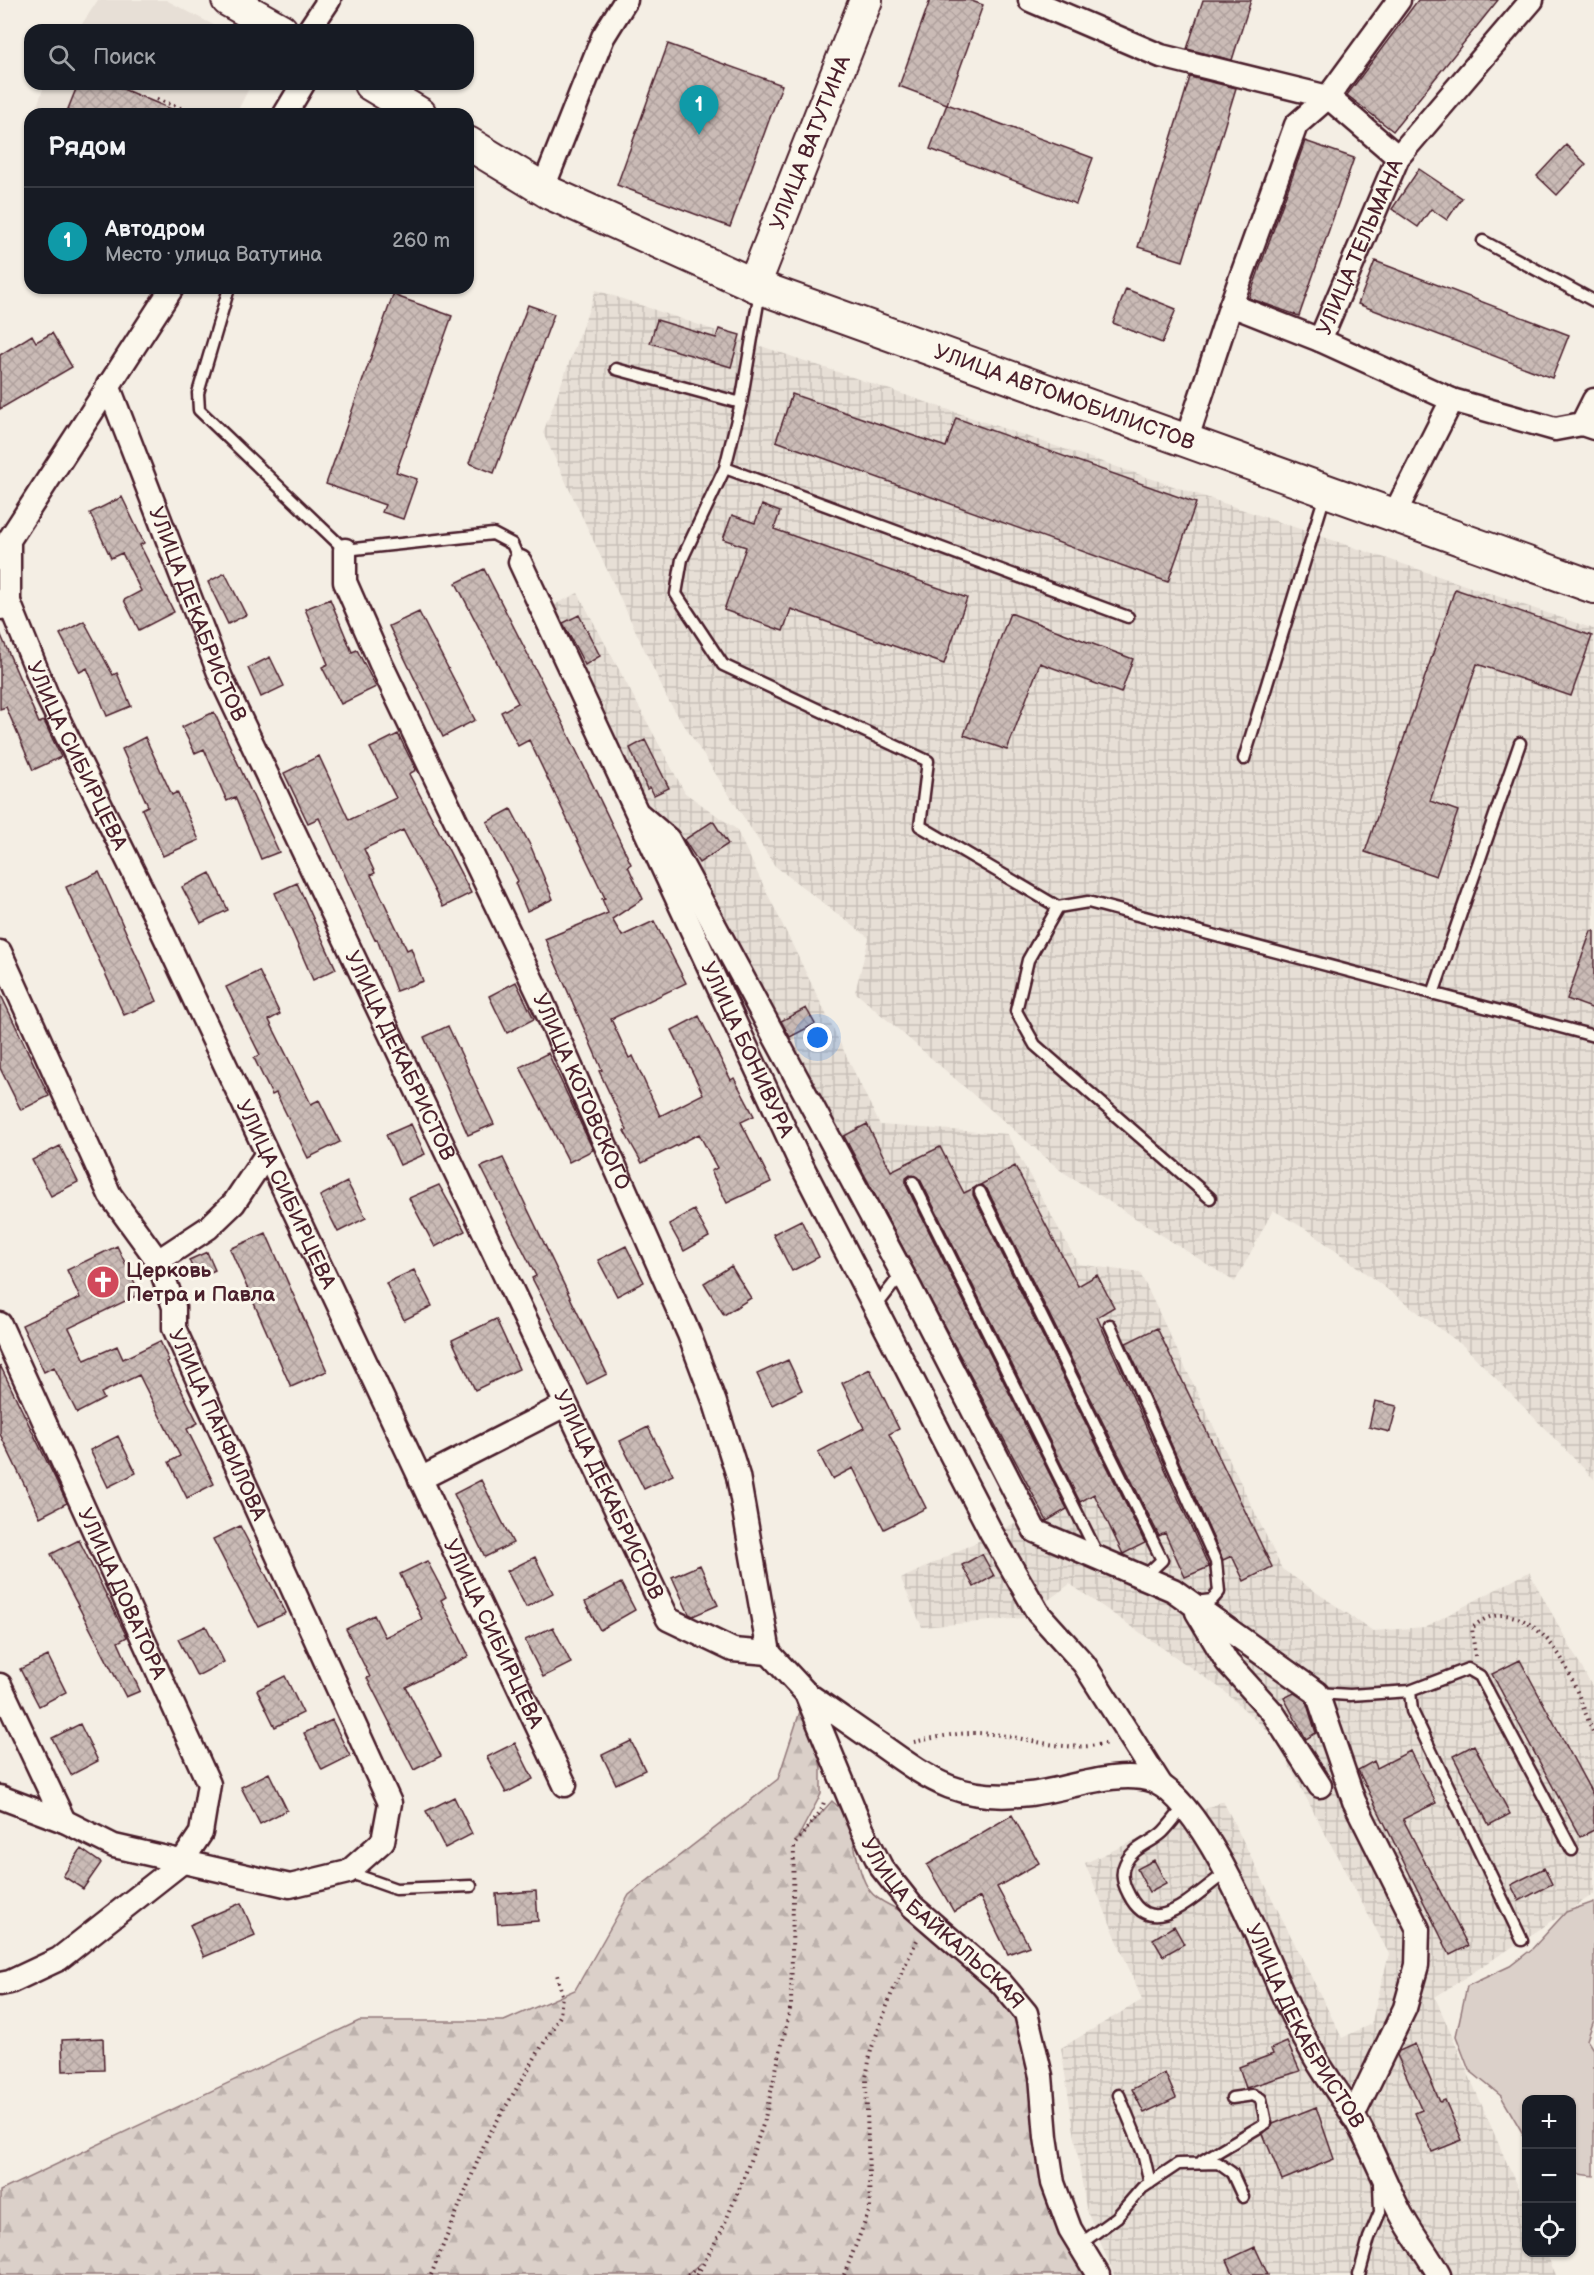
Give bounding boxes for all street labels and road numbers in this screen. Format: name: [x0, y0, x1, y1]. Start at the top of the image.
street label: УЛИЦА ВАТУТИНА: [764, 52, 856, 233]
street label: УЛИЦА ТЕЛЬМАНА: [1311, 155, 1408, 339]
street label: УЛИЦА АВТОМОБИЛИСТОВ: [931, 339, 1198, 455]
street label: УЛИЦА ДЕКАБРИСТОВ: [144, 503, 252, 725]
street label: УЛИЦА СИБИРЦЕВА: [22, 657, 133, 854]
street label: УЛИЦА ДЕКАБРИСТОВ: [340, 947, 461, 1164]
street label: УЛИЦА БОНИВУРА: [696, 958, 799, 1142]
street label: УЛИЦА КОТОВСКОГО: [528, 990, 636, 1193]
street label: УЛИЦА СИБИРЦЕВА: [231, 1096, 342, 1293]
street label: УЛИЦА ПАНФИЛОВА: [164, 1325, 272, 1524]
street label: УЛИЦА ДЕКАБРИСТОВ: [548, 1386, 669, 1603]
street label: УЛИЦА ДОВАТОРА: [73, 1504, 172, 1683]
street label: УЛИЦА СИБИРЦЕВА: [438, 1535, 549, 1732]
street label: УЛИЦА БАЙКАЛЬСКАЯ: [856, 1833, 1030, 2014]
street label: УЛИЦА ДЕКАБРИСТОВ: [1241, 1920, 1370, 2132]

